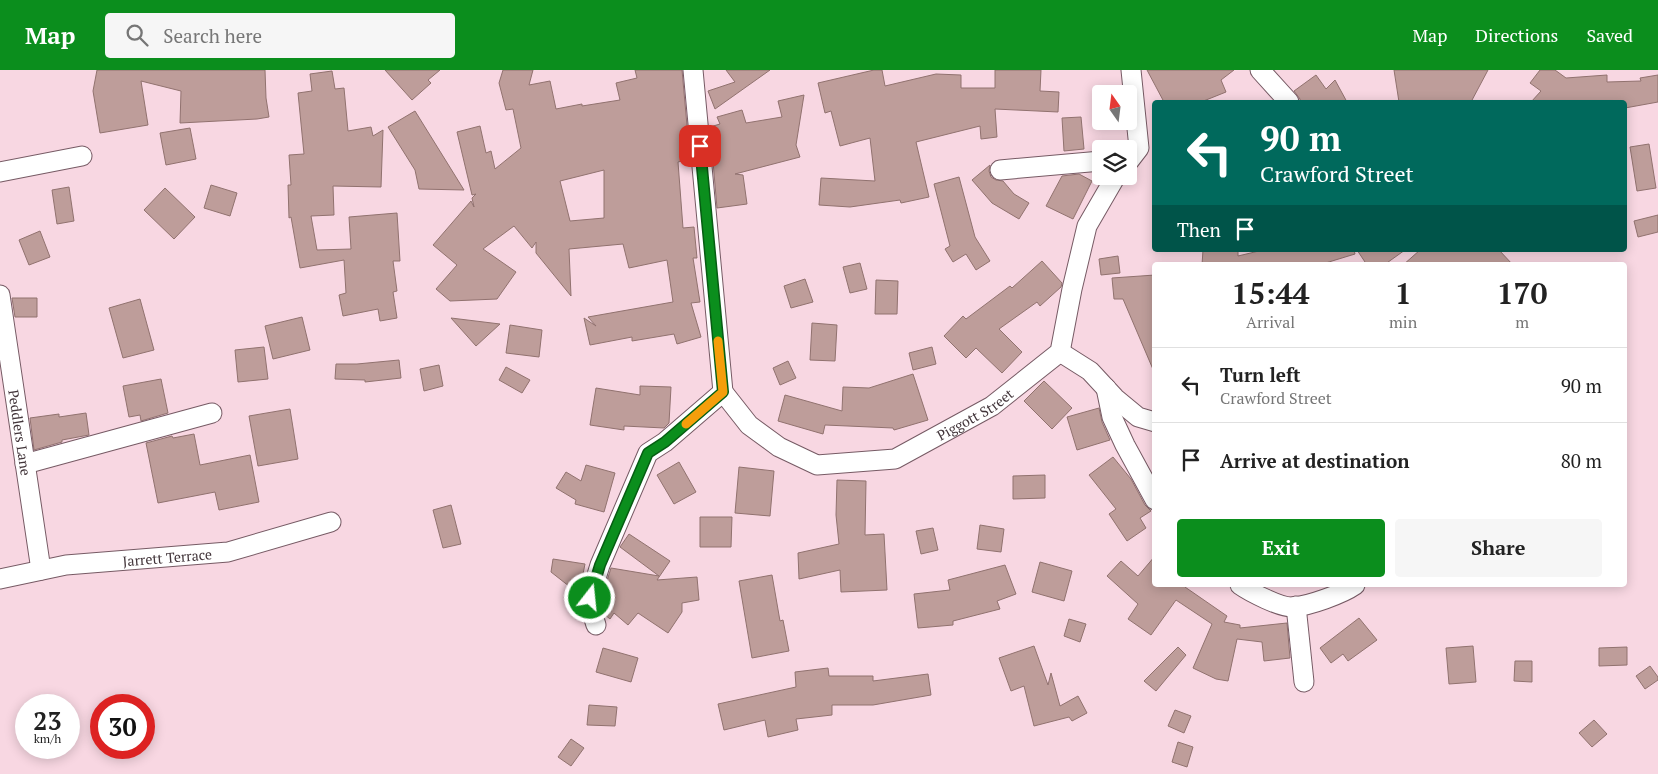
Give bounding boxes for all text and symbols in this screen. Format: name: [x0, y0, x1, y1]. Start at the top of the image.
search box: [105, 13, 455, 58]
text: Map: [25, 19, 75, 51]
icon: search: [123, 21, 151, 49]
text: Search here: [163, 23, 262, 48]
text: Map: [1412, 23, 1447, 47]
text: Directions: [1475, 23, 1558, 47]
text: Saved: [1586, 23, 1633, 47]
north arrow: [1092, 85, 1138, 130]
map controls: [1092, 85, 1137, 185]
text: 90 m: [1260, 115, 1341, 161]
icon: left: [1177, 120, 1242, 185]
pin: [679, 125, 721, 167]
icon: arrive: [686, 132, 714, 160]
button: layers: [1092, 140, 1137, 185]
text: Crawford Street: [1260, 159, 1414, 188]
icon: arrive: [1231, 215, 1259, 243]
text: Then: [1177, 217, 1221, 242]
text: 15:44: [1231, 273, 1310, 313]
text: 1: [1395, 273, 1412, 313]
text: 170: [1497, 273, 1548, 313]
text: Arrival: [1246, 311, 1295, 333]
text: min: [1389, 311, 1417, 333]
text: m: [1515, 311, 1529, 333]
text: Turn left: [1220, 362, 1301, 387]
icon: left: [1177, 371, 1205, 399]
text: 90 m: [1561, 373, 1602, 398]
street label: Piggott Street: [933, 383, 1017, 444]
text: Crawford Street: [1220, 387, 1332, 409]
street label: Peddlers Lane: [5, 388, 36, 477]
icon: arrive: [1177, 446, 1205, 474]
text: Arrive at destination: [1220, 448, 1409, 473]
text: 80 m: [1561, 448, 1602, 473]
button: Exit: [1177, 519, 1385, 577]
button: Share: [1395, 519, 1602, 577]
street label: Jarrett Terrace: [122, 544, 213, 570]
position arrow: [563, 571, 615, 623]
speed limit sign: 30: [90, 694, 155, 759]
text: 23: [33, 704, 62, 737]
text: km/h: [34, 731, 61, 746]

